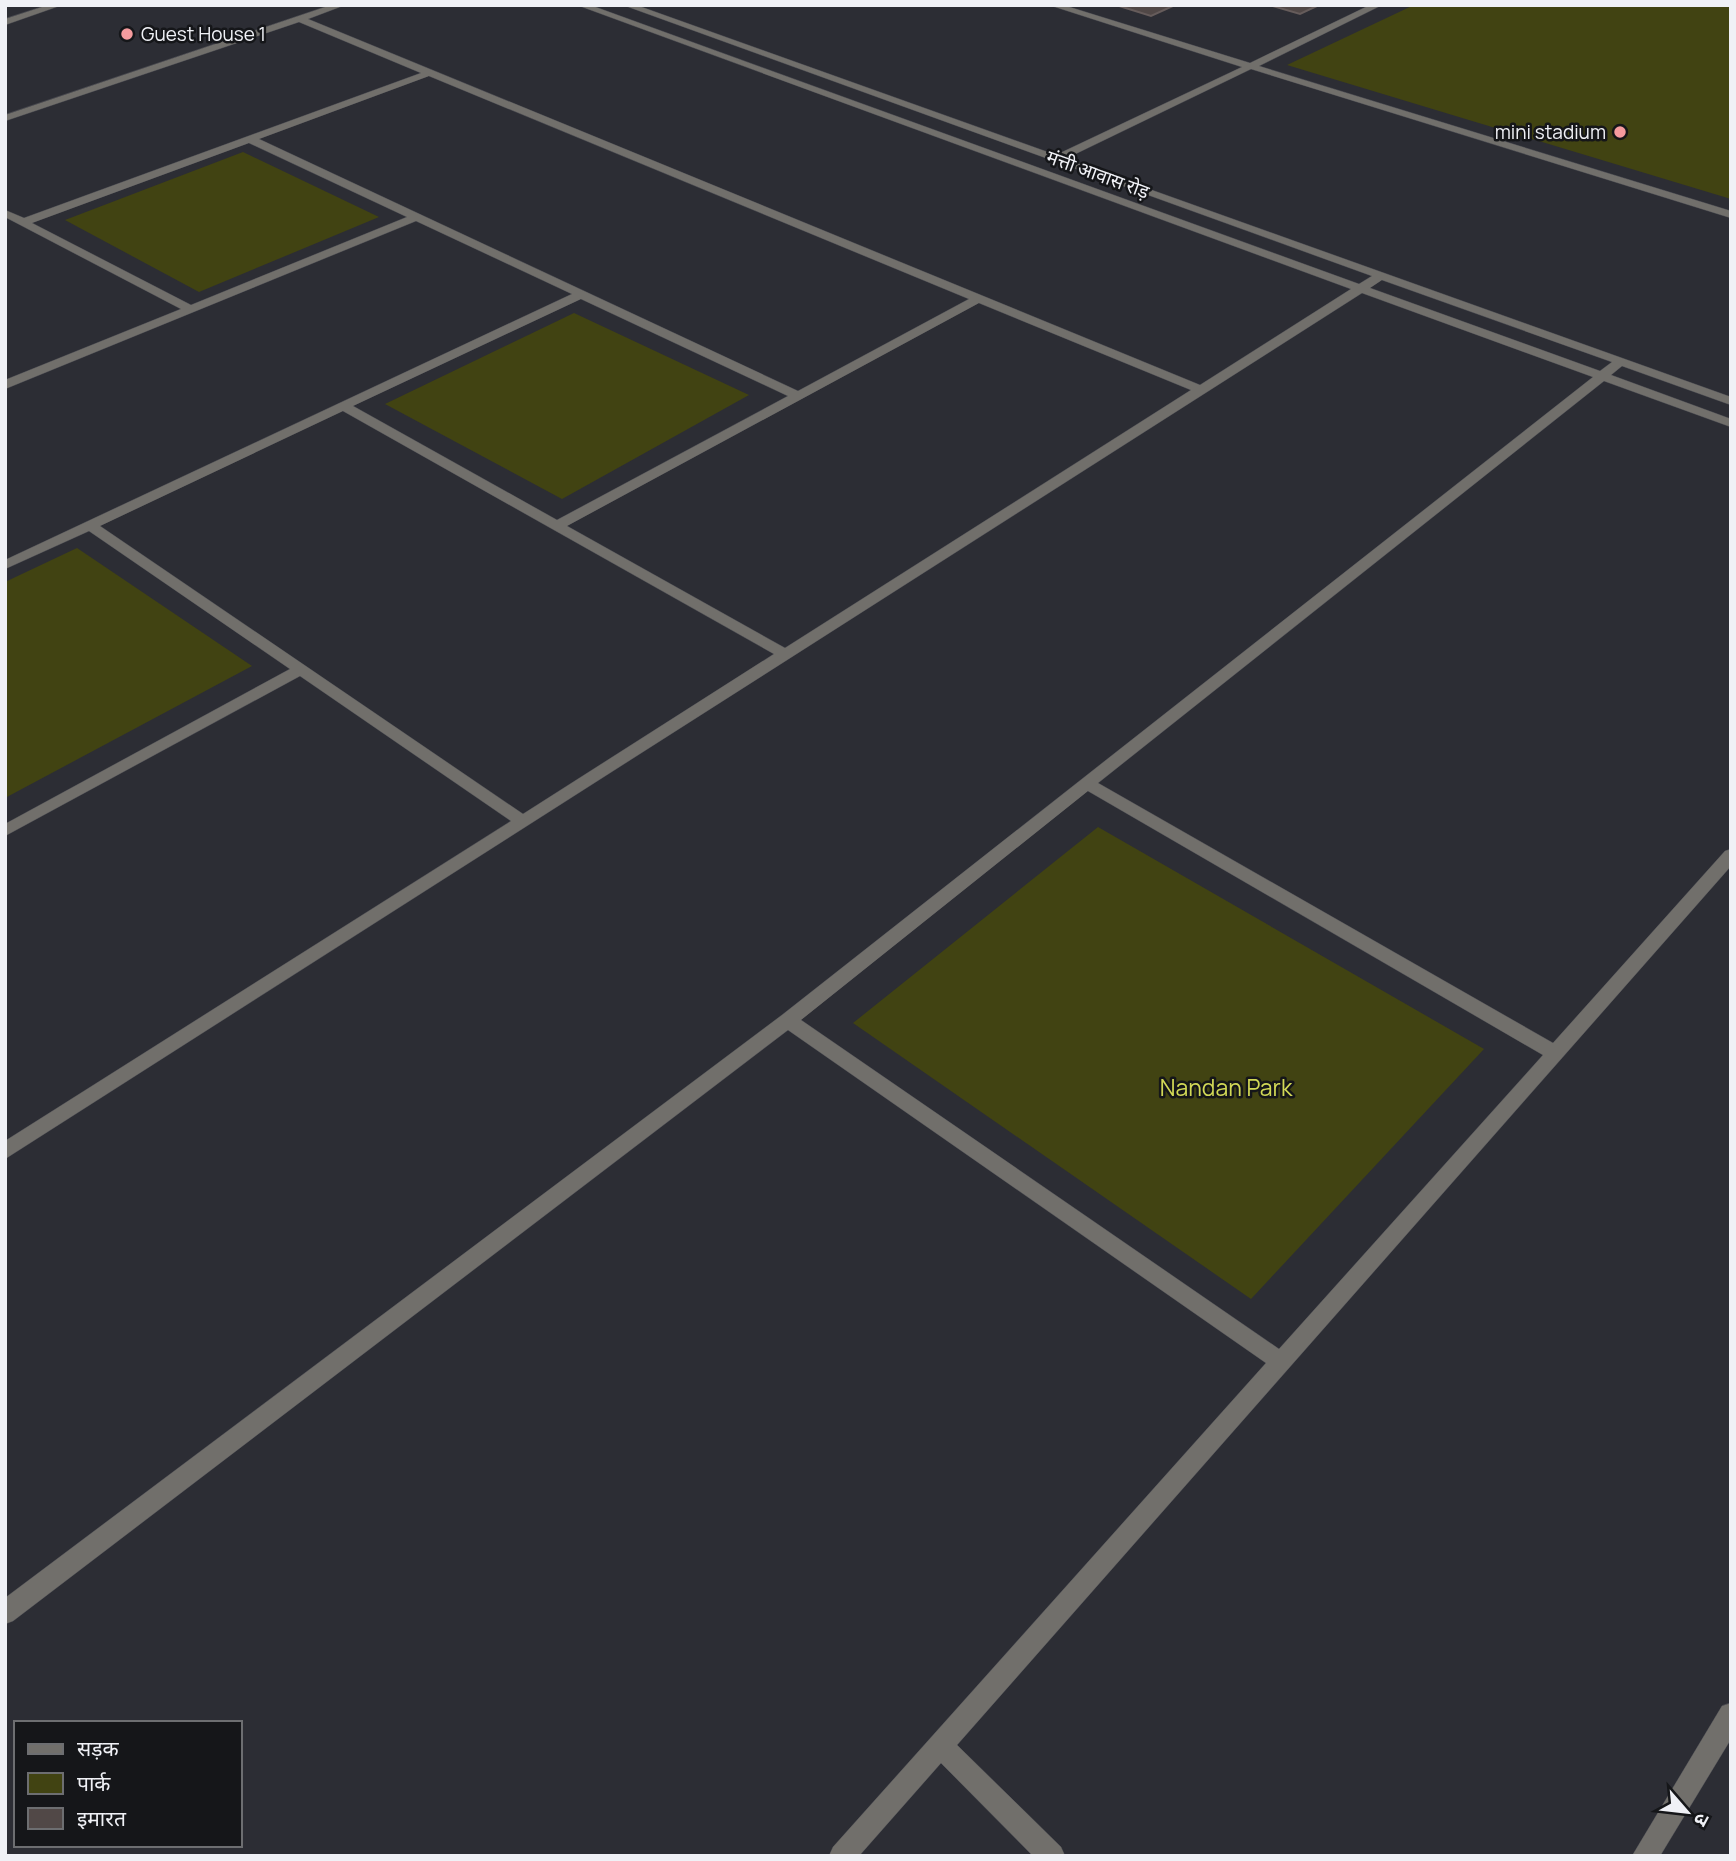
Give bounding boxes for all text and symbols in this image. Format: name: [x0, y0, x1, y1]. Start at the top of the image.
place label: Guest House 1: [141, 21, 266, 47]
marker: Guest House 1: [119, 26, 135, 42]
place label: mini stadium: [1495, 119, 1606, 145]
marker: mini stadium: [1612, 124, 1628, 140]
street label: मंत्ती आवास रोड़: [1043, 143, 1154, 205]
park label: Nandan Park: [1160, 1071, 1293, 1103]
legend: [14, 1721, 242, 1847]
text: सड़क: [77, 1734, 119, 1762]
text: पार्क: [77, 1769, 111, 1797]
north arrow: [1652, 1777, 1722, 1847]
text: इमारत: [77, 1804, 127, 1832]
text: उ: [1688, 1809, 1716, 1832]

